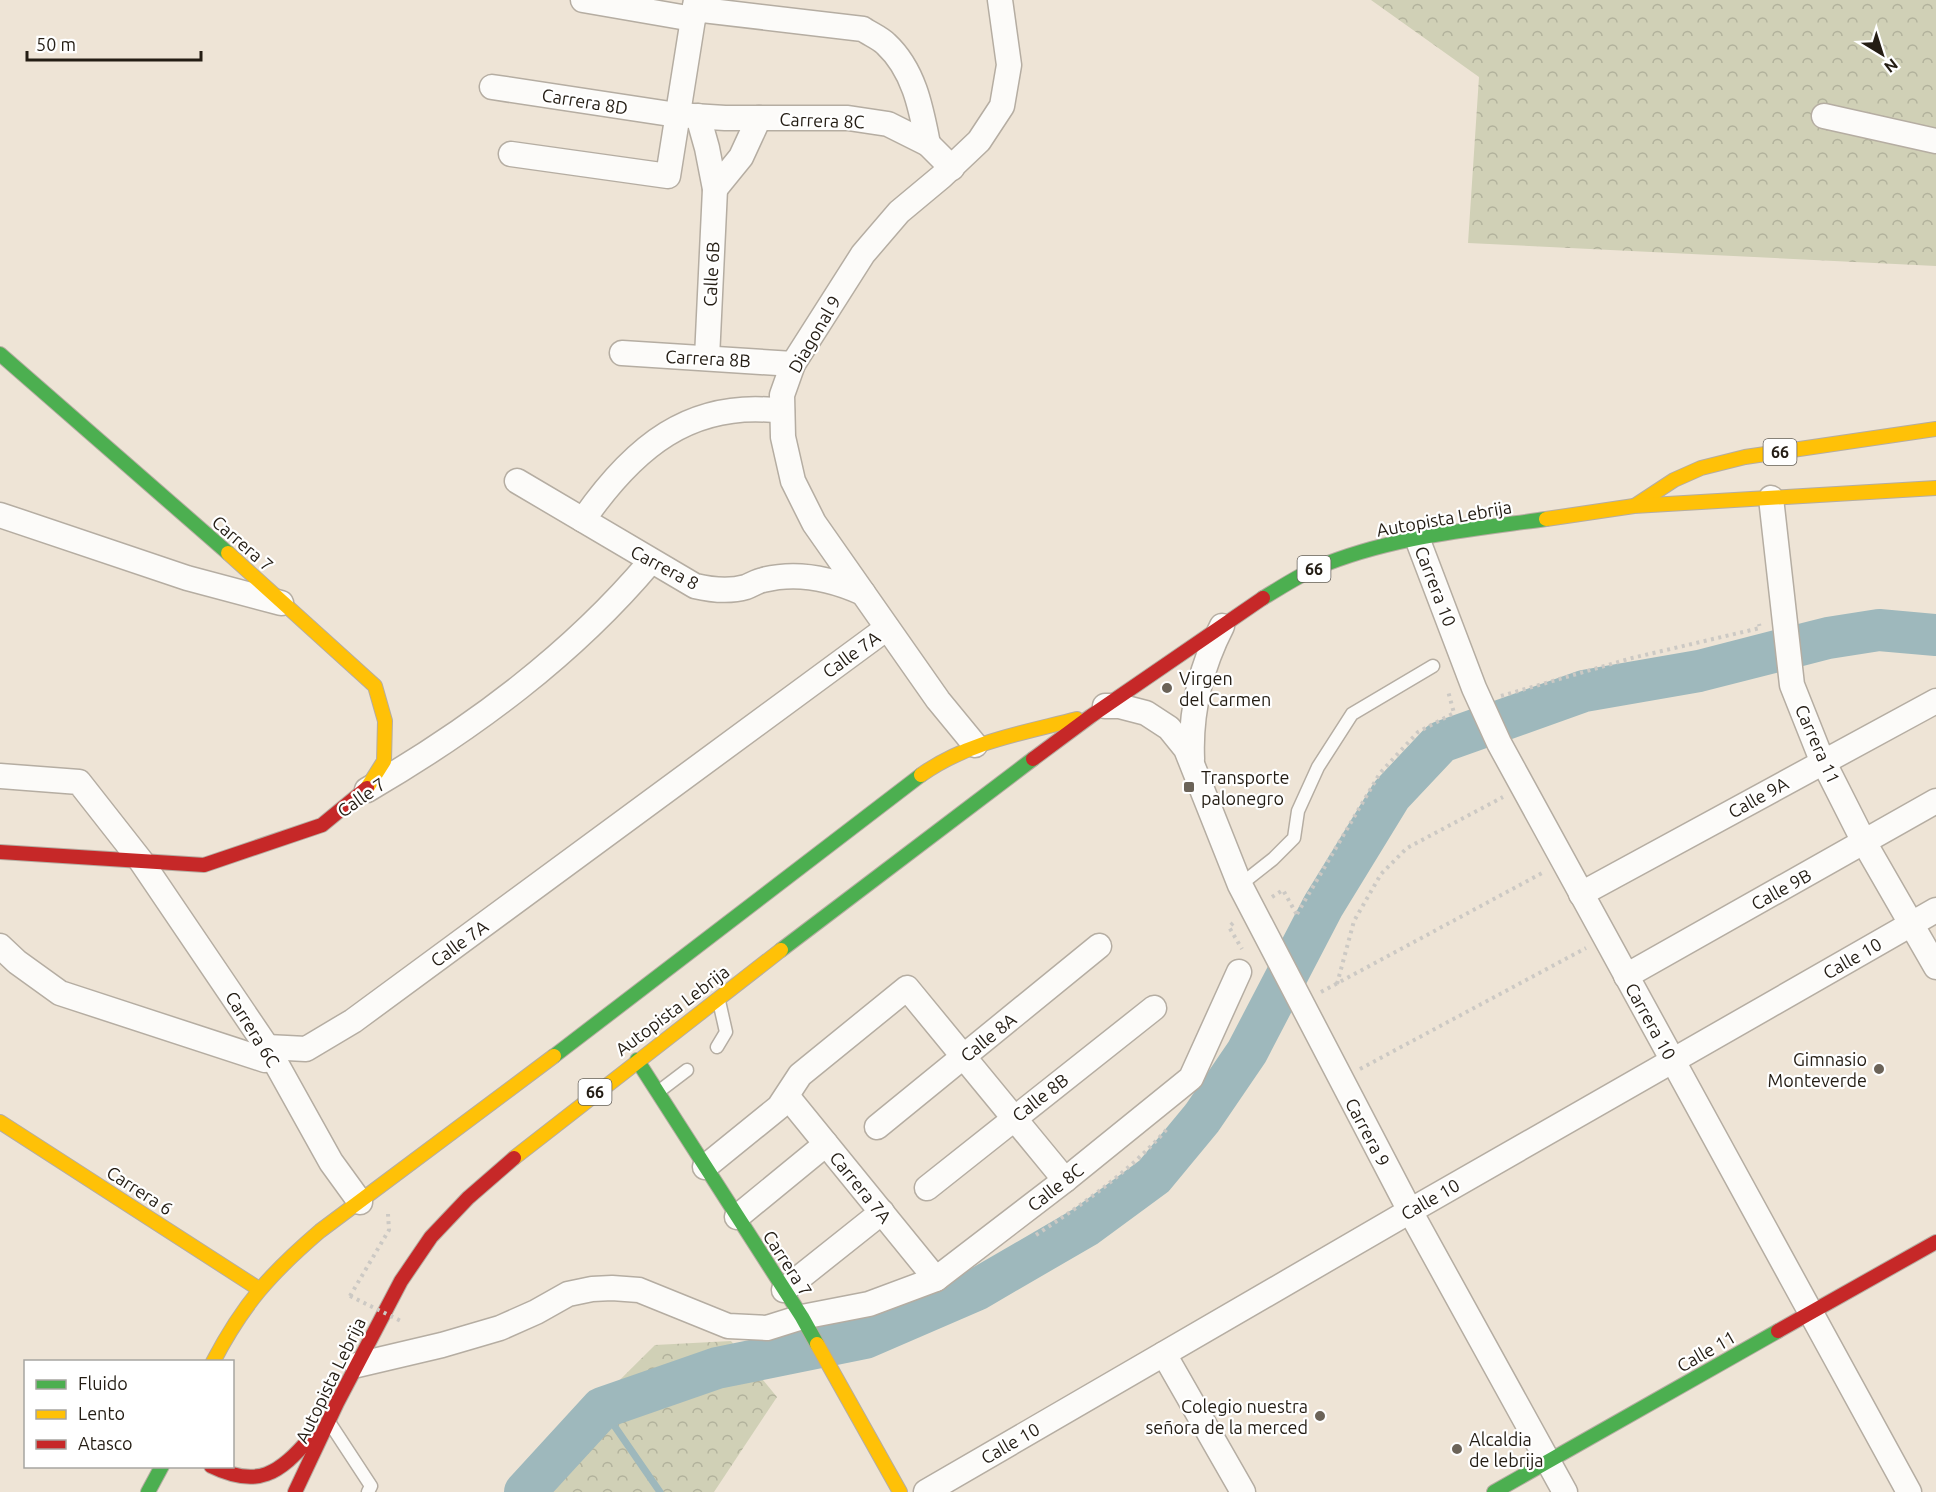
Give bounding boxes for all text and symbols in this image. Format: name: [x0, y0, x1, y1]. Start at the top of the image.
scale bar: [27, 24, 201, 62]
north arrow: [1852, 24, 1912, 84]
text: 50 m: [36, 34, 76, 54]
text: N: [1881, 55, 1901, 77]
street label: Carrera 8D: [541, 84, 629, 118]
street label: Carrera 8C: [779, 109, 865, 131]
street label: Calle 6B: [699, 241, 723, 307]
street label: Diagonal 9: [784, 292, 844, 376]
street label: Carrera 8B: [665, 346, 751, 370]
road number: 66: [1764, 439, 1796, 465]
street label: Autopista Lebrija: [1375, 496, 1513, 540]
street label: Carrera 7: [208, 511, 278, 575]
street label: Carrera 8: [628, 541, 702, 593]
street label: Carrera 10: [1412, 543, 1460, 629]
road number: 66: [1298, 556, 1330, 582]
street label: Calle 7A: [819, 626, 884, 681]
place label: Virgen del Carmen: [1179, 668, 1271, 709]
marker: Virgen del Carmen: [1160, 681, 1174, 695]
street label: Carrera 11: [1792, 701, 1844, 787]
place label: Transporte palonegro: [1201, 767, 1289, 808]
street label: Calle 9A: [1724, 772, 1792, 822]
street label: Calle 7: [333, 773, 389, 821]
marker: Transporte palonegro: [1182, 780, 1196, 794]
street label: Calle 9B: [1748, 864, 1814, 914]
street label: Calle 7A: [427, 915, 492, 970]
street label: Calle 10: [1819, 933, 1885, 983]
street label: Autopista Lebrija: [611, 961, 733, 1059]
street label: Carrera 10: [1622, 979, 1680, 1063]
street label: Carrera 6C: [222, 988, 284, 1070]
street label: Calle 8A: [956, 1008, 1020, 1065]
place label: Gimnasio Monteverde: [1768, 1049, 1867, 1090]
marker: Gimnasio Monteverde: [1872, 1062, 1886, 1076]
street label: Calle 8B: [1008, 1069, 1072, 1125]
road number: 66: [578, 1079, 612, 1105]
street label: Carrera 9: [1342, 1095, 1394, 1169]
street label: Carrera 7A: [826, 1147, 896, 1227]
street label: Calle 8C: [1023, 1159, 1087, 1215]
street label: Carrera 6: [103, 1161, 177, 1219]
street label: Calle 10: [1397, 1174, 1463, 1224]
street label: Carrera 7: [759, 1226, 817, 1300]
street label: Autopista Lebrija: [291, 1314, 369, 1446]
street label: Calle 11: [1673, 1326, 1739, 1376]
legend: [24, 1360, 234, 1468]
text: Fluido: [78, 1373, 128, 1393]
place label: Colegio nuestra señora de la merced: [1145, 1396, 1308, 1437]
text: Lento: [78, 1403, 125, 1423]
marker: Colegio nuestra señora de la merced: [1313, 1409, 1327, 1423]
street label: Calle 10: [977, 1418, 1043, 1468]
place label: Alcaldia de lebrija: [1469, 1429, 1544, 1470]
text: Atasco: [78, 1433, 133, 1453]
marker: Alcaldia de lebrija: [1450, 1442, 1464, 1456]

